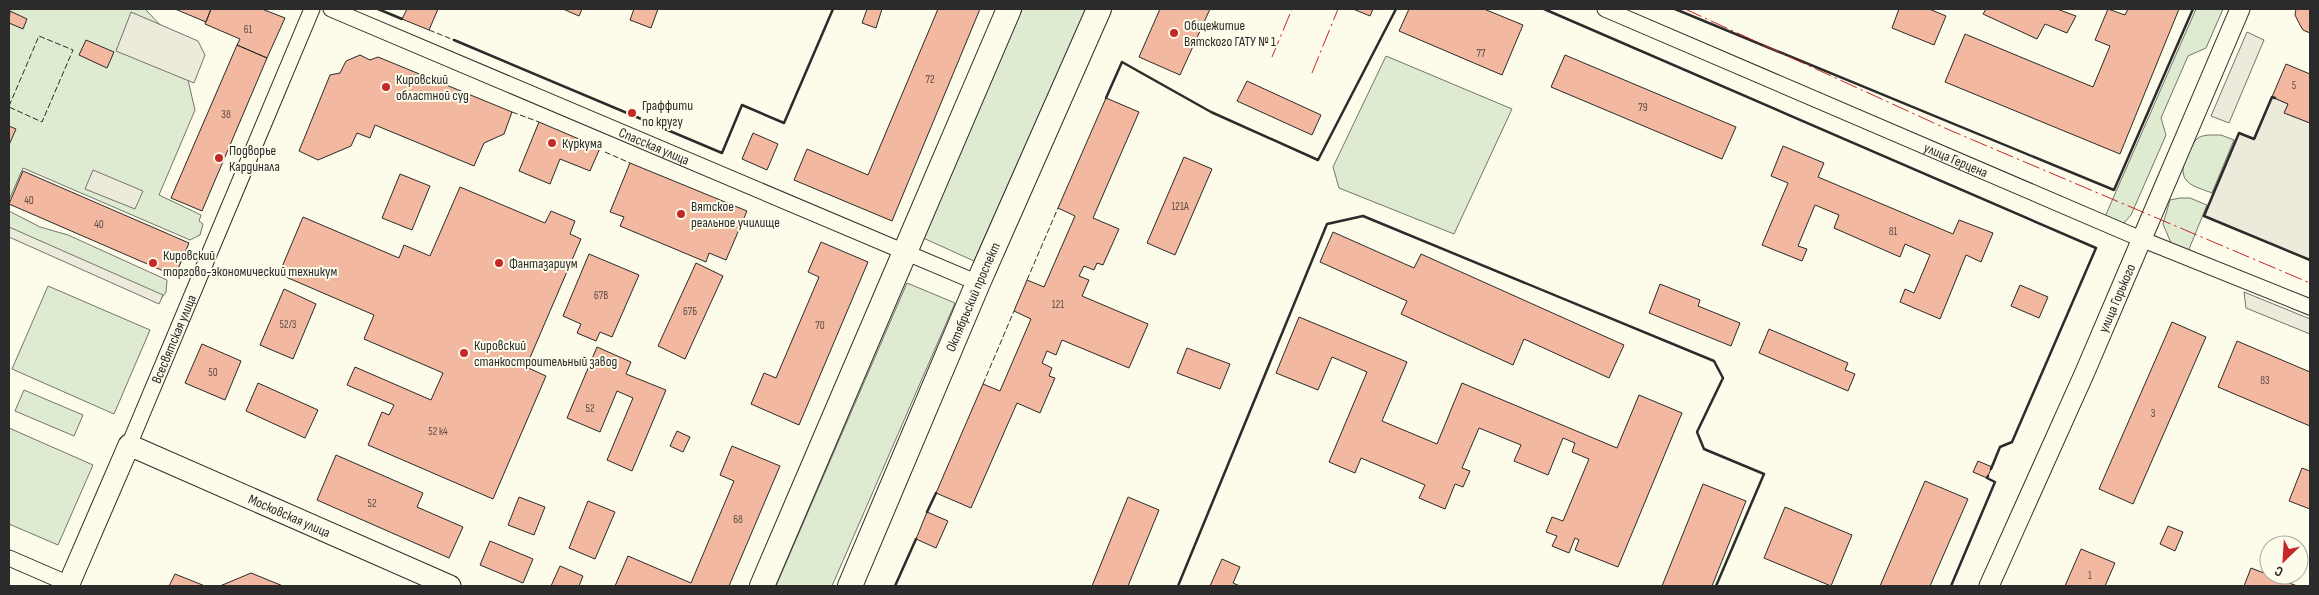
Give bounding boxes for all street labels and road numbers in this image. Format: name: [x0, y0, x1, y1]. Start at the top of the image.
street label: Спасская улица: [616, 124, 692, 169]
street label: улица Герцена: [1921, 139, 1990, 181]
street label: Октябрьский проспект: [942, 240, 1004, 354]
street label: улица Горького: [2095, 261, 2139, 335]
street label: Всесвятская улица: [148, 292, 200, 386]
street label: Московская улица: [246, 491, 333, 541]

